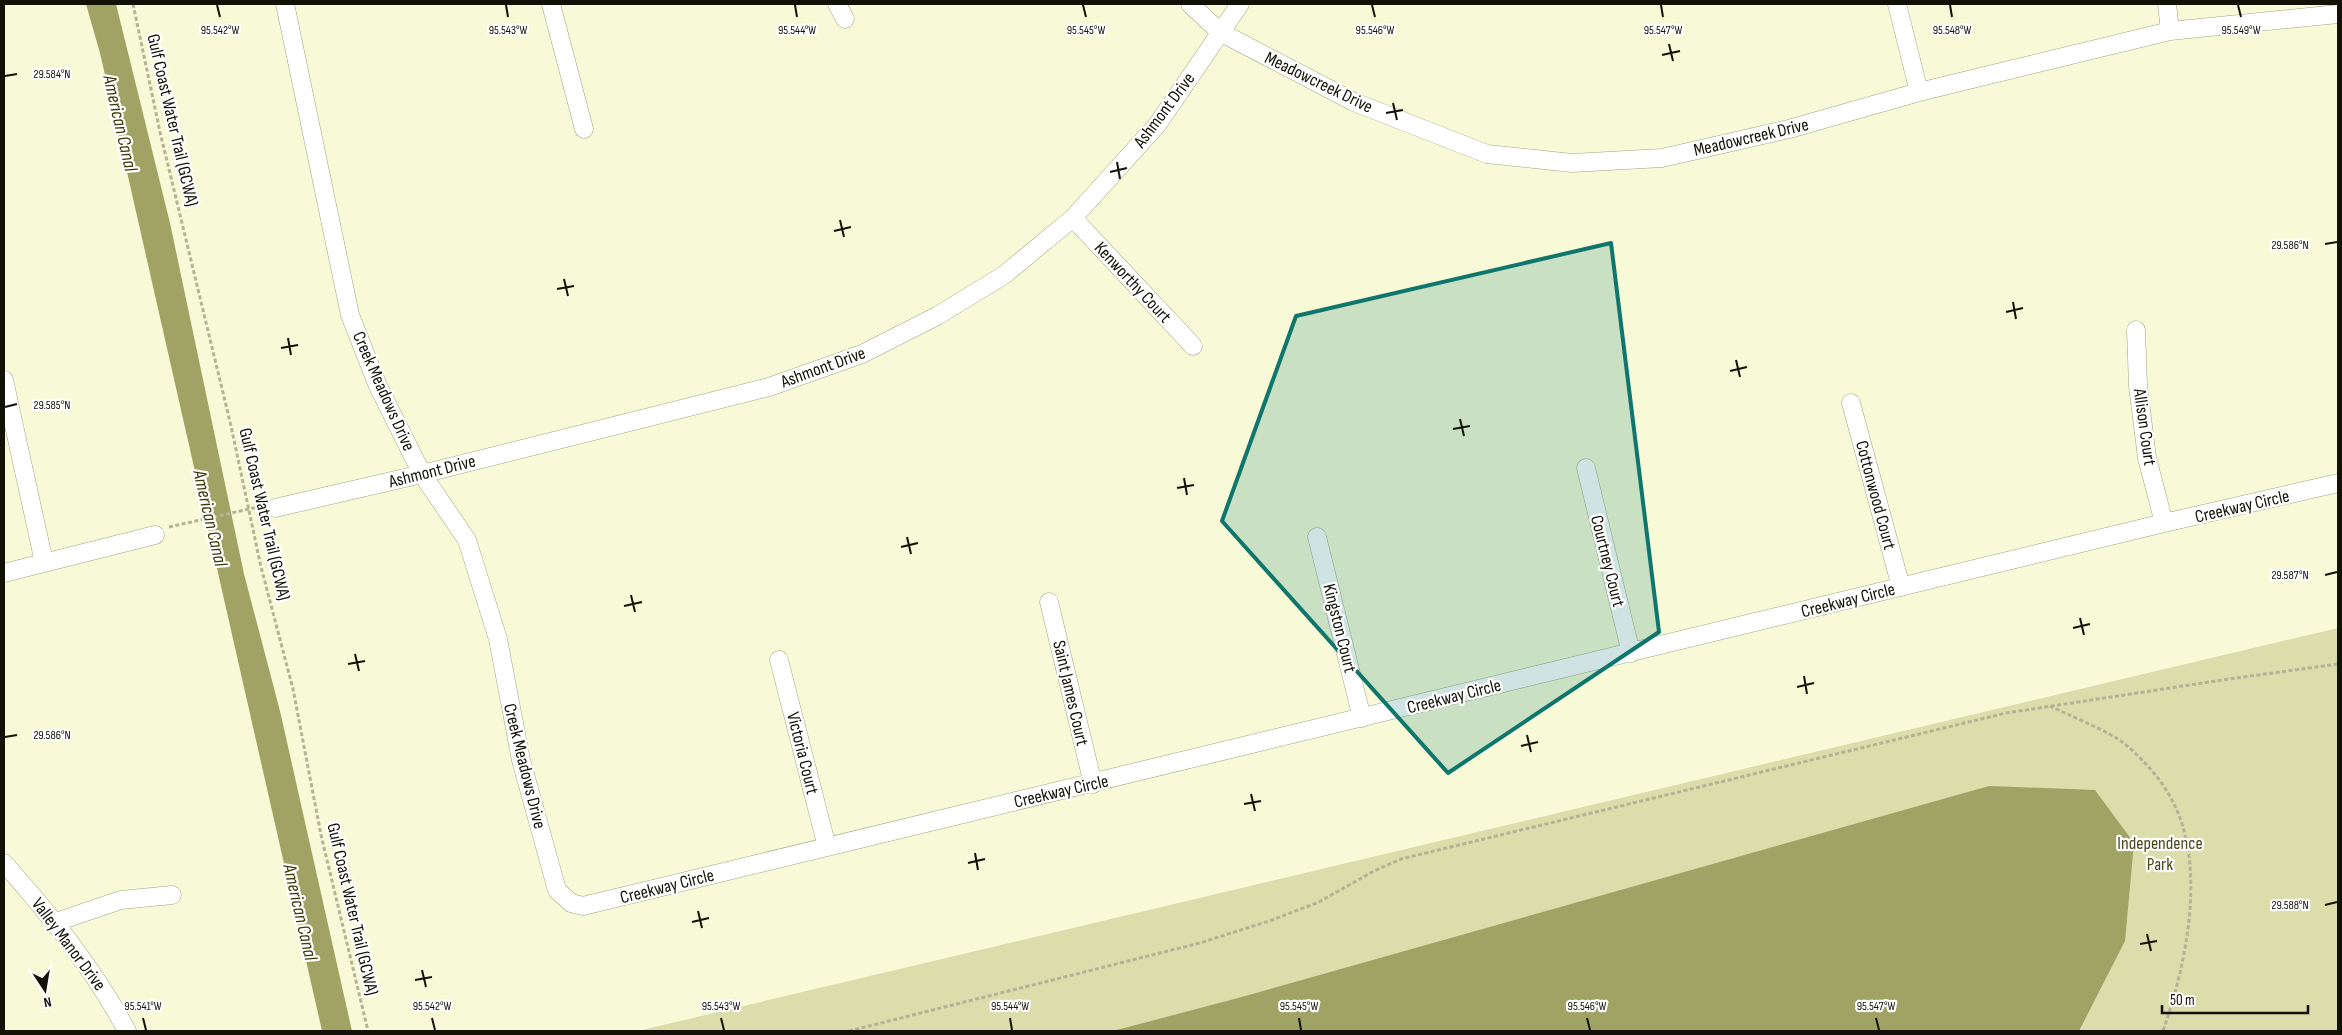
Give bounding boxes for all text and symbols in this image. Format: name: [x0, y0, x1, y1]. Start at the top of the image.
text: 95.542°W: [201, 23, 239, 38]
text: 95.543°W: [489, 23, 528, 38]
text: 95.544°W: [778, 23, 816, 38]
text: 95.545°W: [1067, 23, 1105, 38]
text: 95.546°W: [1356, 23, 1395, 38]
text: 95.547°W: [1644, 23, 1683, 38]
text: 95.548°W: [1933, 23, 1972, 38]
text: 95.549°W: [2222, 23, 2261, 38]
street label: Gulf Coast Water Trail (GCWA): [142, 32, 203, 208]
street label: Meadowcreek Drive: [1261, 47, 1376, 118]
text: 29.584°N: [34, 67, 70, 82]
street label: Ashmont Drive: [1129, 69, 1199, 153]
water label: American Canal: [97, 72, 142, 174]
street label: Meadowcreek Drive: [1692, 114, 1811, 161]
street label: Kenworthy Court: [1090, 237, 1176, 328]
text: 29.586°N: [2271, 238, 2309, 253]
street label: Creek Meadows Drive: [348, 328, 419, 454]
street label: Ashmont Drive: [777, 342, 868, 393]
street label: Allison Court: [2129, 386, 2160, 467]
text: 29.585°N: [34, 398, 70, 413]
street label: Gulf Coast Water Trail (GCWA): [234, 426, 295, 602]
street label: Cottonwood Court: [1851, 438, 1900, 552]
street label: Ashmont Drive: [386, 451, 478, 493]
water label: American Canal: [187, 467, 232, 569]
street label: Creekway Circle: [2193, 485, 2291, 528]
street label: Courtney Court: [1586, 513, 1629, 610]
text: 29.587°N: [2271, 568, 2309, 583]
street label: Creekway Circle: [1799, 579, 1897, 622]
street label: Kingston Court: [1318, 582, 1361, 675]
street label: Saint James Court: [1048, 638, 1093, 748]
street label: Creekway Circle: [1405, 675, 1503, 718]
street label: Creek Meadows Drive: [499, 701, 550, 831]
street label: Victoria Court: [782, 710, 823, 797]
text: 29.586°N: [33, 728, 71, 743]
street label: Creekway Circle: [1012, 770, 1110, 813]
street label: Gulf Coast Water Trail (GCWA): [322, 821, 383, 997]
park label: Independence Park: [2117, 833, 2203, 875]
water label: American Canal: [277, 861, 322, 963]
street label: Creekway Circle: [618, 865, 716, 908]
street label: Valley Manor Drive: [27, 894, 110, 995]
text: 29.588°N: [2271, 898, 2309, 913]
north arrow: [20, 965, 70, 1015]
scale bar: [2162, 982, 2308, 1014]
text: 50 m: [2170, 991, 2195, 1010]
text: N: [42, 993, 53, 1011]
text: 95.541°W: [124, 999, 162, 1014]
text: 95.542°W: [413, 999, 451, 1014]
text: 95.543°W: [702, 999, 741, 1014]
text: 95.544°W: [991, 999, 1029, 1014]
text: 95.545°W: [1280, 999, 1318, 1014]
text: 95.546°W: [1568, 999, 1607, 1014]
text: 95.547°W: [1857, 999, 1896, 1014]

